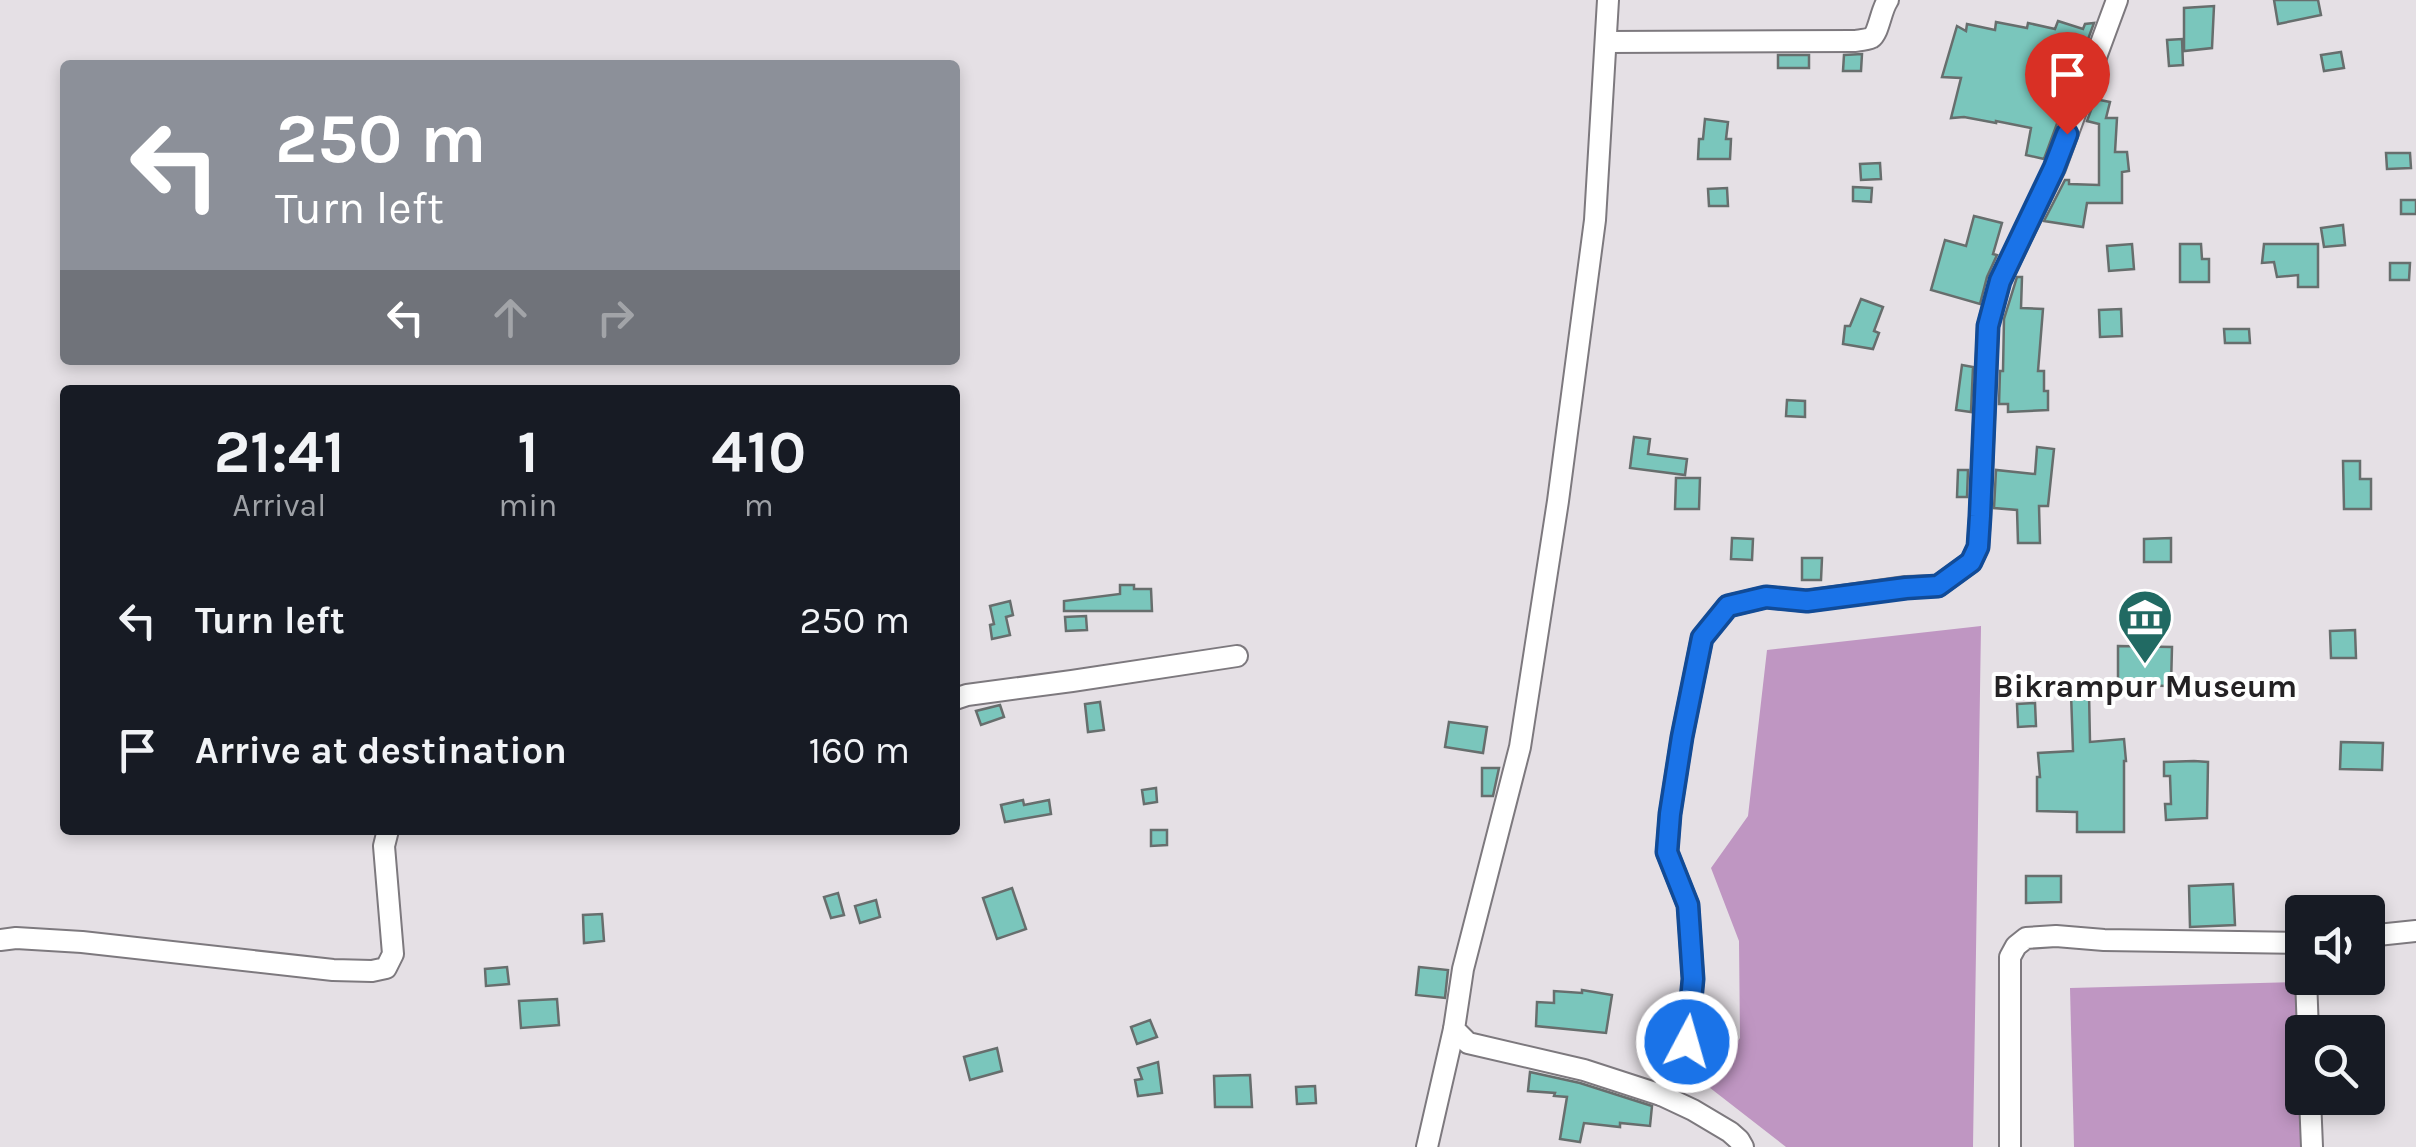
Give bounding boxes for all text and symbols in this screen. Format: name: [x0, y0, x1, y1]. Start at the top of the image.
pin: [2025, 32, 2110, 135]
icon: arrive: [2040, 47, 2095, 102]
text: 250 m: [275, 98, 487, 180]
icon: left: [110, 100, 240, 230]
text: Turn left: [275, 182, 444, 234]
icon: left: [378, 290, 433, 345]
icon: ahead: [483, 290, 538, 345]
icon: right: [588, 290, 643, 345]
text: 21:41: [214, 417, 345, 487]
text: 1: [517, 417, 539, 487]
text: 410: [711, 417, 806, 487]
text: Arrival: [232, 487, 326, 524]
text: min: [499, 487, 557, 524]
text: m: [744, 487, 774, 524]
museum icon: Bikrampur Museum: [2115, 587, 2175, 666]
icon: left: [110, 593, 165, 648]
text: Turn left: [195, 598, 345, 643]
text: 250 m: [799, 598, 910, 643]
place label: Bikrampur Museum: [1993, 668, 2297, 705]
icon: arrive: [110, 723, 165, 778]
text: Arrive at destination: [195, 728, 567, 773]
text: 160 m: [809, 728, 910, 773]
map controls: [2285, 895, 2385, 1115]
button: sound: [2285, 895, 2385, 995]
position arrow: [1635, 990, 1739, 1094]
button: search: [2285, 1015, 2385, 1115]

